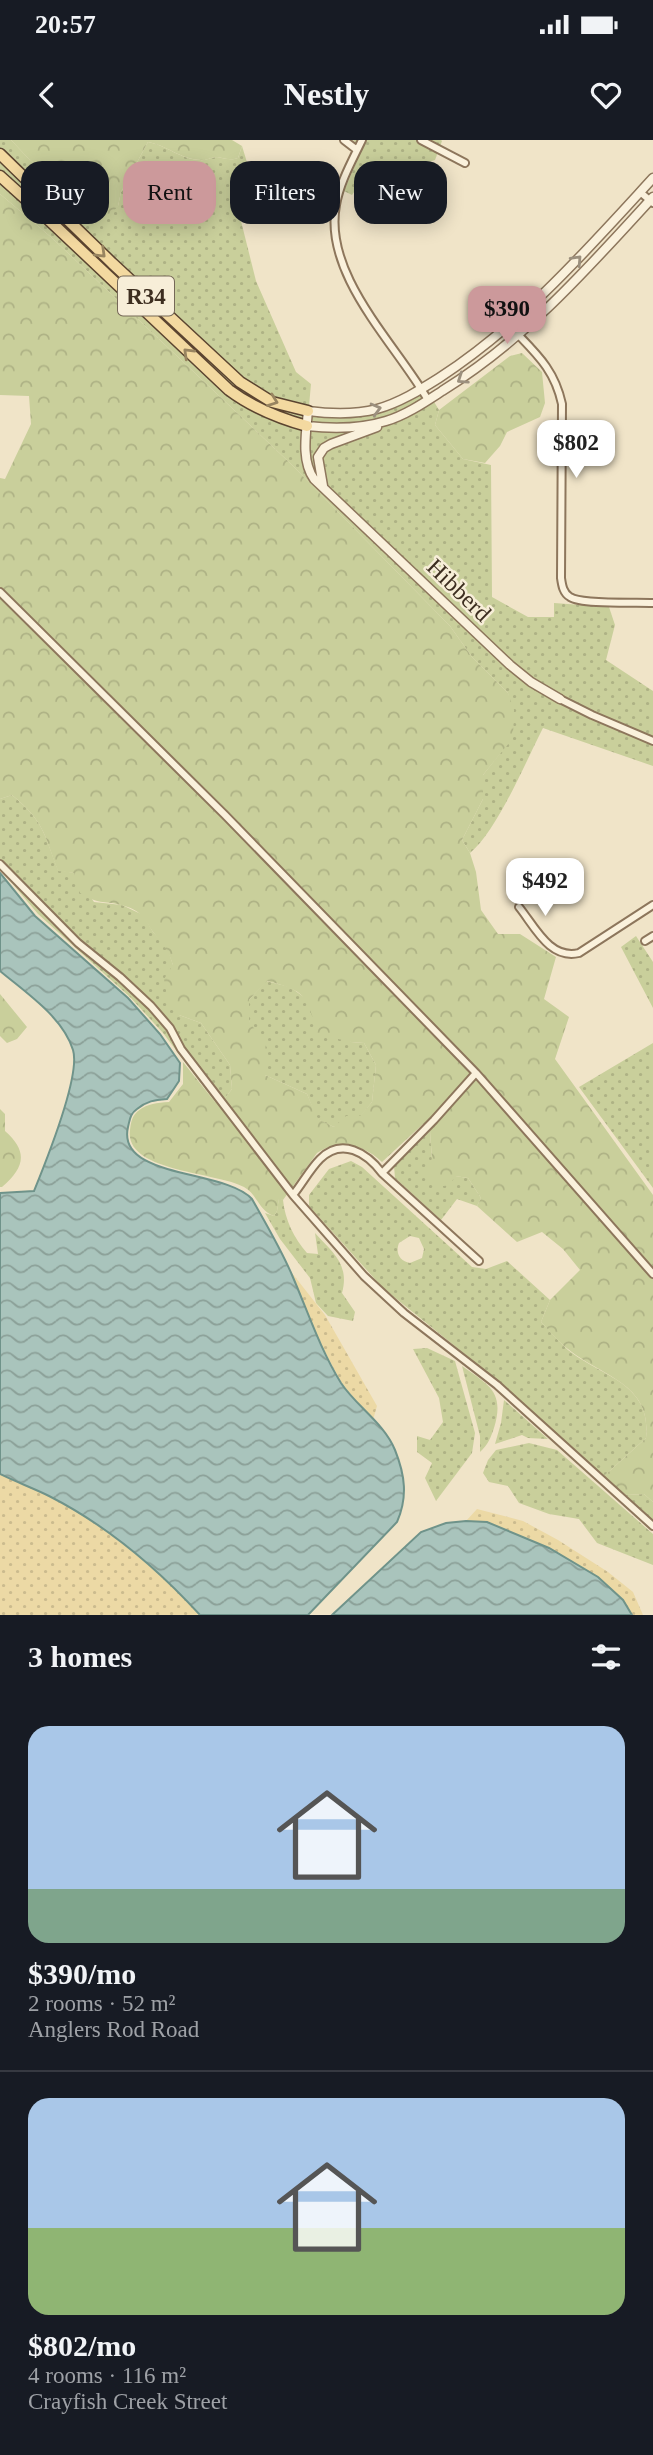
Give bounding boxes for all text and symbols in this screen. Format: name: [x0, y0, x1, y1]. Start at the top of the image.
text: 20:57: [35, 10, 96, 39]
icon: back: [28, 76, 66, 114]
text: Nestly: [284, 76, 369, 112]
icon: heart: [587, 76, 625, 114]
chip: Buy: [21, 161, 109, 224]
chip: Rent: [123, 161, 216, 224]
chip: Filters: [230, 161, 340, 224]
chip: New: [354, 161, 447, 224]
one-way arrow: [93, 245, 106, 258]
one-way arrow: [568, 255, 581, 268]
road number: R34: [118, 276, 174, 316]
pin: $390: [466, 286, 548, 346]
text: $390: [484, 296, 530, 321]
one-way arrow: [183, 349, 196, 362]
one-way arrow: [457, 371, 470, 383]
one-way arrow: [266, 393, 278, 407]
one-way arrow: [370, 402, 382, 417]
pin: $802: [535, 420, 617, 480]
text: $802: [553, 430, 599, 455]
street label: Hibberd: [422, 553, 496, 627]
pin: $492: [504, 858, 586, 918]
text: $492: [522, 868, 568, 893]
icon: filters: [587, 1638, 625, 1676]
text: 3 homes: [28, 1640, 132, 1673]
icon: home: [264, 1772, 390, 1898]
text: $390/mo: [28, 1957, 136, 1990]
text: 2 rooms · 52 m²: [28, 1991, 175, 2016]
text: Anglers Rod Road: [28, 2017, 199, 2042]
icon: home: [264, 2144, 390, 2270]
text: $802/mo: [28, 2329, 136, 2362]
text: 4 rooms · 116 m²: [28, 2363, 186, 2388]
text: Crayfish Creek Street: [28, 2389, 227, 2414]

